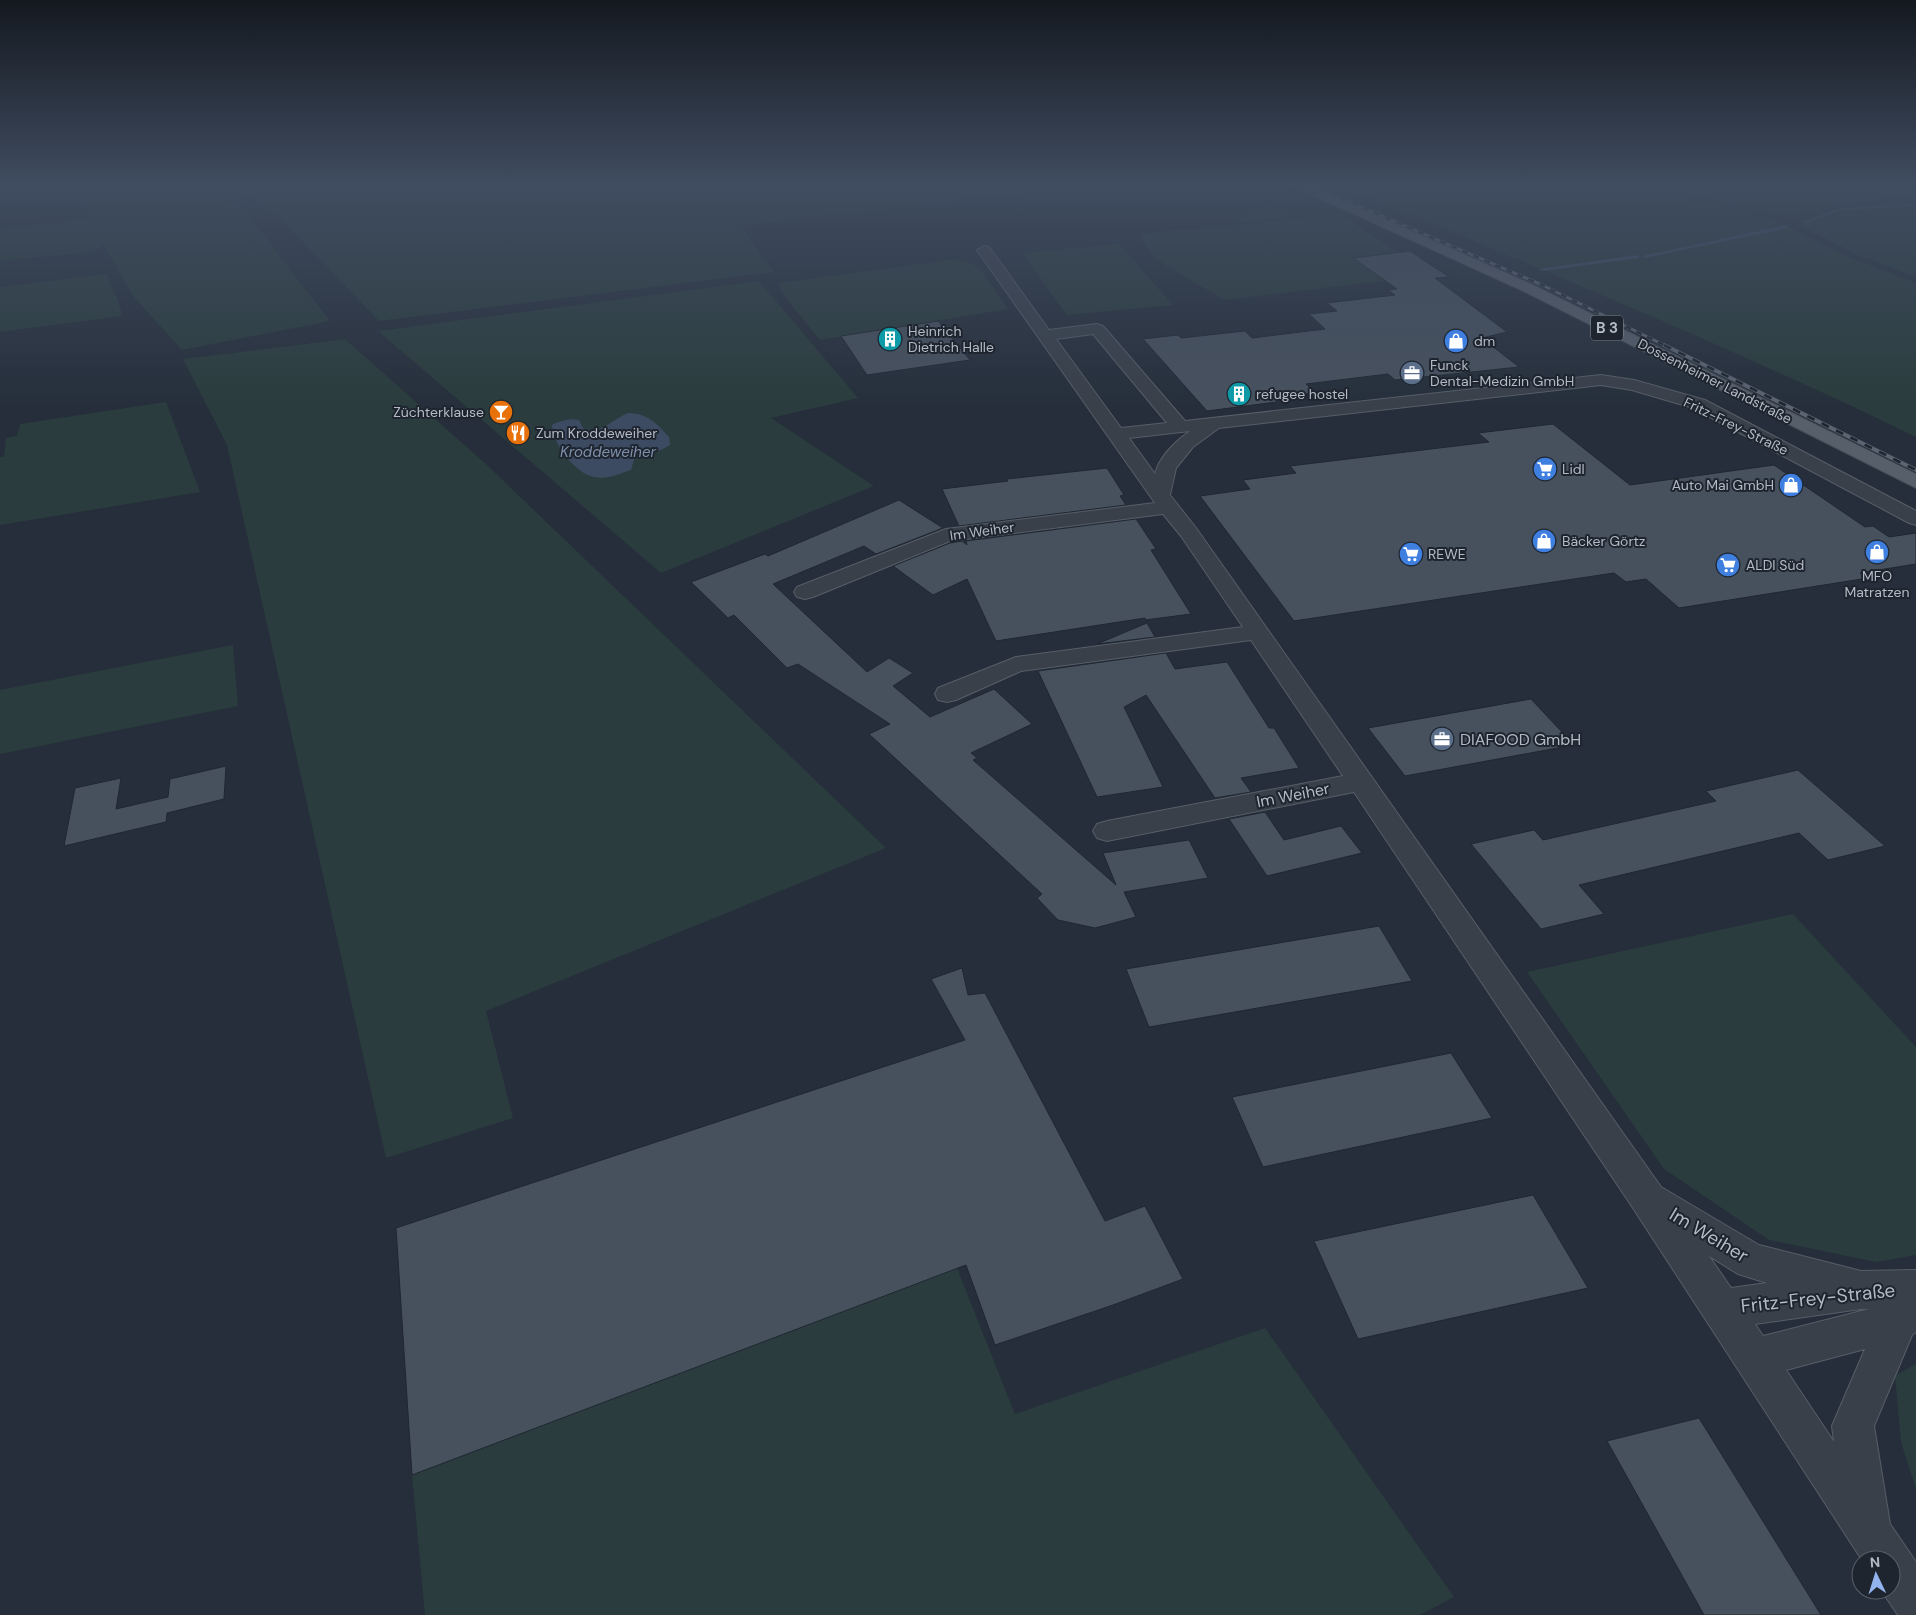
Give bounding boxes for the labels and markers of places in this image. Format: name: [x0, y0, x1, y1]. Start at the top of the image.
place label: Heinrich Dietrich Halle: [908, 322, 994, 356]
building icon: Heinrich Dietrich Halle: [877, 326, 903, 352]
shop icon: dm: [1443, 328, 1469, 354]
place label: dm: [1474, 332, 1495, 350]
place label: Funck Dental-Medizin GmbH: [1430, 356, 1574, 390]
office icon: Funck Dental-Medizin GmbH: [1399, 360, 1425, 386]
building icon: refugee hostel: [1226, 381, 1252, 407]
place label: refugee hostel: [1256, 385, 1348, 403]
bar icon: Züchterklause: [488, 399, 514, 425]
place label: Züchterklause: [393, 403, 484, 421]
restaurant icon: Zum Kroddeweiher: [505, 420, 531, 446]
place label: Zum Kroddeweiher: [536, 424, 657, 442]
supermarket icon: Lidl: [1532, 456, 1558, 482]
place label: Lidl: [1562, 460, 1585, 478]
shop icon: Auto Mai GmbH: [1778, 472, 1804, 498]
place label: Auto Mai GmbH: [1672, 476, 1774, 494]
shop icon: Bäcker Görtz: [1531, 528, 1557, 554]
place label: Bäcker Görtz: [1562, 532, 1645, 550]
shop icon: MFO Matratzen: [1864, 539, 1890, 565]
supermarket icon: REWE: [1398, 541, 1424, 567]
place label: REWE: [1428, 545, 1466, 563]
supermarket icon: ALDI Süd: [1715, 552, 1741, 578]
place label: ALDI Süd: [1746, 556, 1804, 574]
place label: MFO Matratzen: [1844, 567, 1910, 601]
office icon: DIAFOOD GmbH: [1429, 726, 1455, 752]
place label: DIAFOOD GmbH: [1460, 729, 1581, 750]

